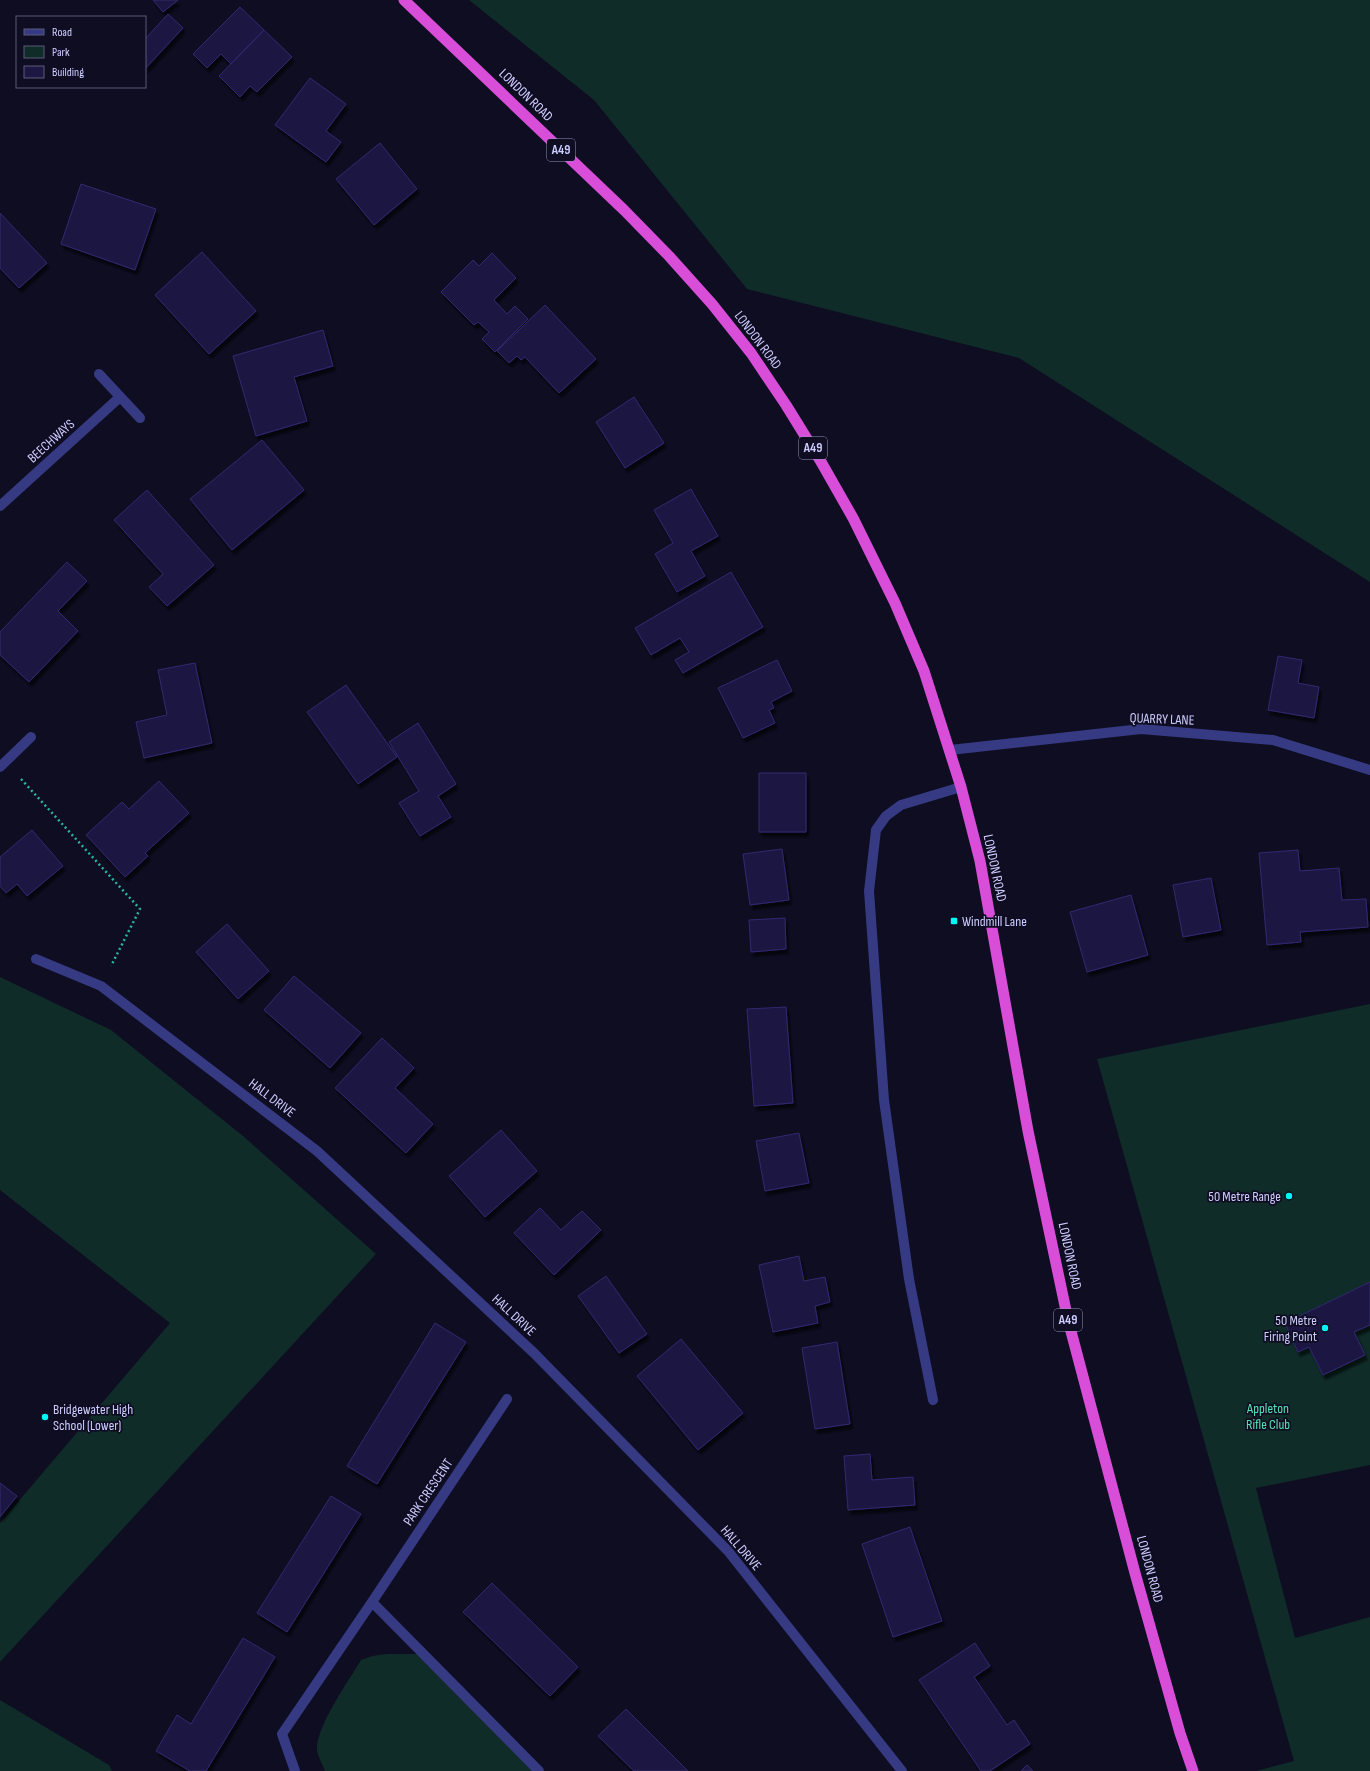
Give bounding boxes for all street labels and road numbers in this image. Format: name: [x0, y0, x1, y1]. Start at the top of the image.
street label: LONDON ROAD: [496, 65, 557, 125]
road number: A49: [547, 139, 575, 161]
street label: LONDON ROAD: [731, 308, 785, 372]
street label: BEECHWAYS: [24, 415, 78, 467]
road number: A49: [799, 437, 827, 459]
street label: QUARRY LANE: [1129, 709, 1195, 729]
street label: LONDON ROAD: [980, 833, 1010, 903]
street label: HALL DRIVE: [245, 1075, 299, 1121]
street label: LONDON ROAD: [1055, 1221, 1085, 1291]
street label: HALL DRIVE: [488, 1290, 540, 1340]
road number: A49: [1054, 1309, 1082, 1331]
street label: PARK CRESCENT: [399, 1455, 457, 1529]
street label: HALL DRIVE: [717, 1522, 765, 1574]
street label: LONDON ROAD: [1133, 1534, 1167, 1604]

